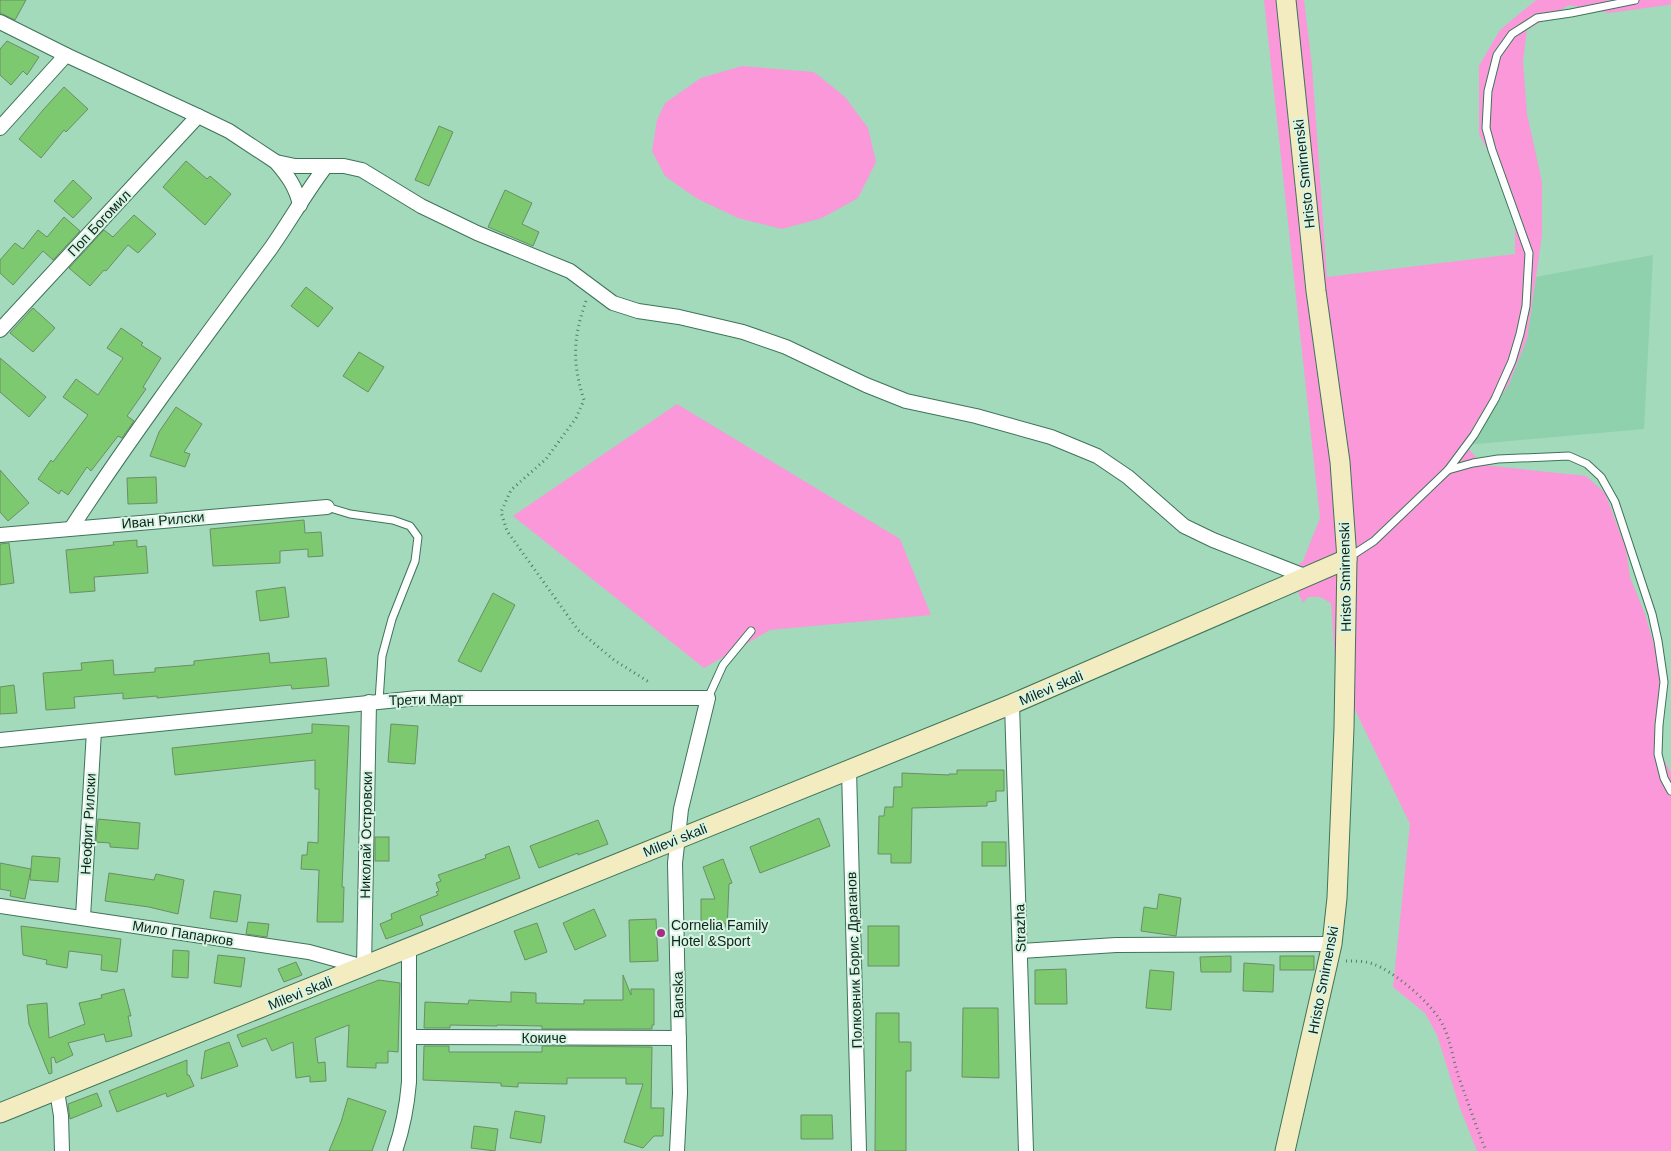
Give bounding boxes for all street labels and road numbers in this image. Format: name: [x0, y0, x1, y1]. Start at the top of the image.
street label: Hristo Smirnenski: [1290, 119, 1318, 229]
street label: Поп Богомил: [64, 187, 134, 259]
street label: Иван Рилски: [121, 508, 205, 532]
street label: Hristo Smirnenski: [1336, 522, 1354, 632]
street label: Milevi skali: [1017, 667, 1085, 709]
street label: Трети Март: [388, 690, 464, 708]
street label: Николай Островски: [357, 771, 375, 899]
street label: Неофит Рилски: [77, 773, 99, 875]
street label: Milevi skali: [641, 820, 709, 860]
street label: Полковник Борис Драганов: [843, 871, 865, 1049]
street label: Strazha: [1011, 903, 1029, 952]
street label: Мило Папарков: [131, 917, 235, 949]
street label: Hristo Smirnenski: [1305, 925, 1341, 1035]
street label: Banska: [670, 971, 686, 1018]
street label: Milevi skali: [266, 973, 334, 1013]
street label: Кокиче: [522, 1030, 567, 1046]

